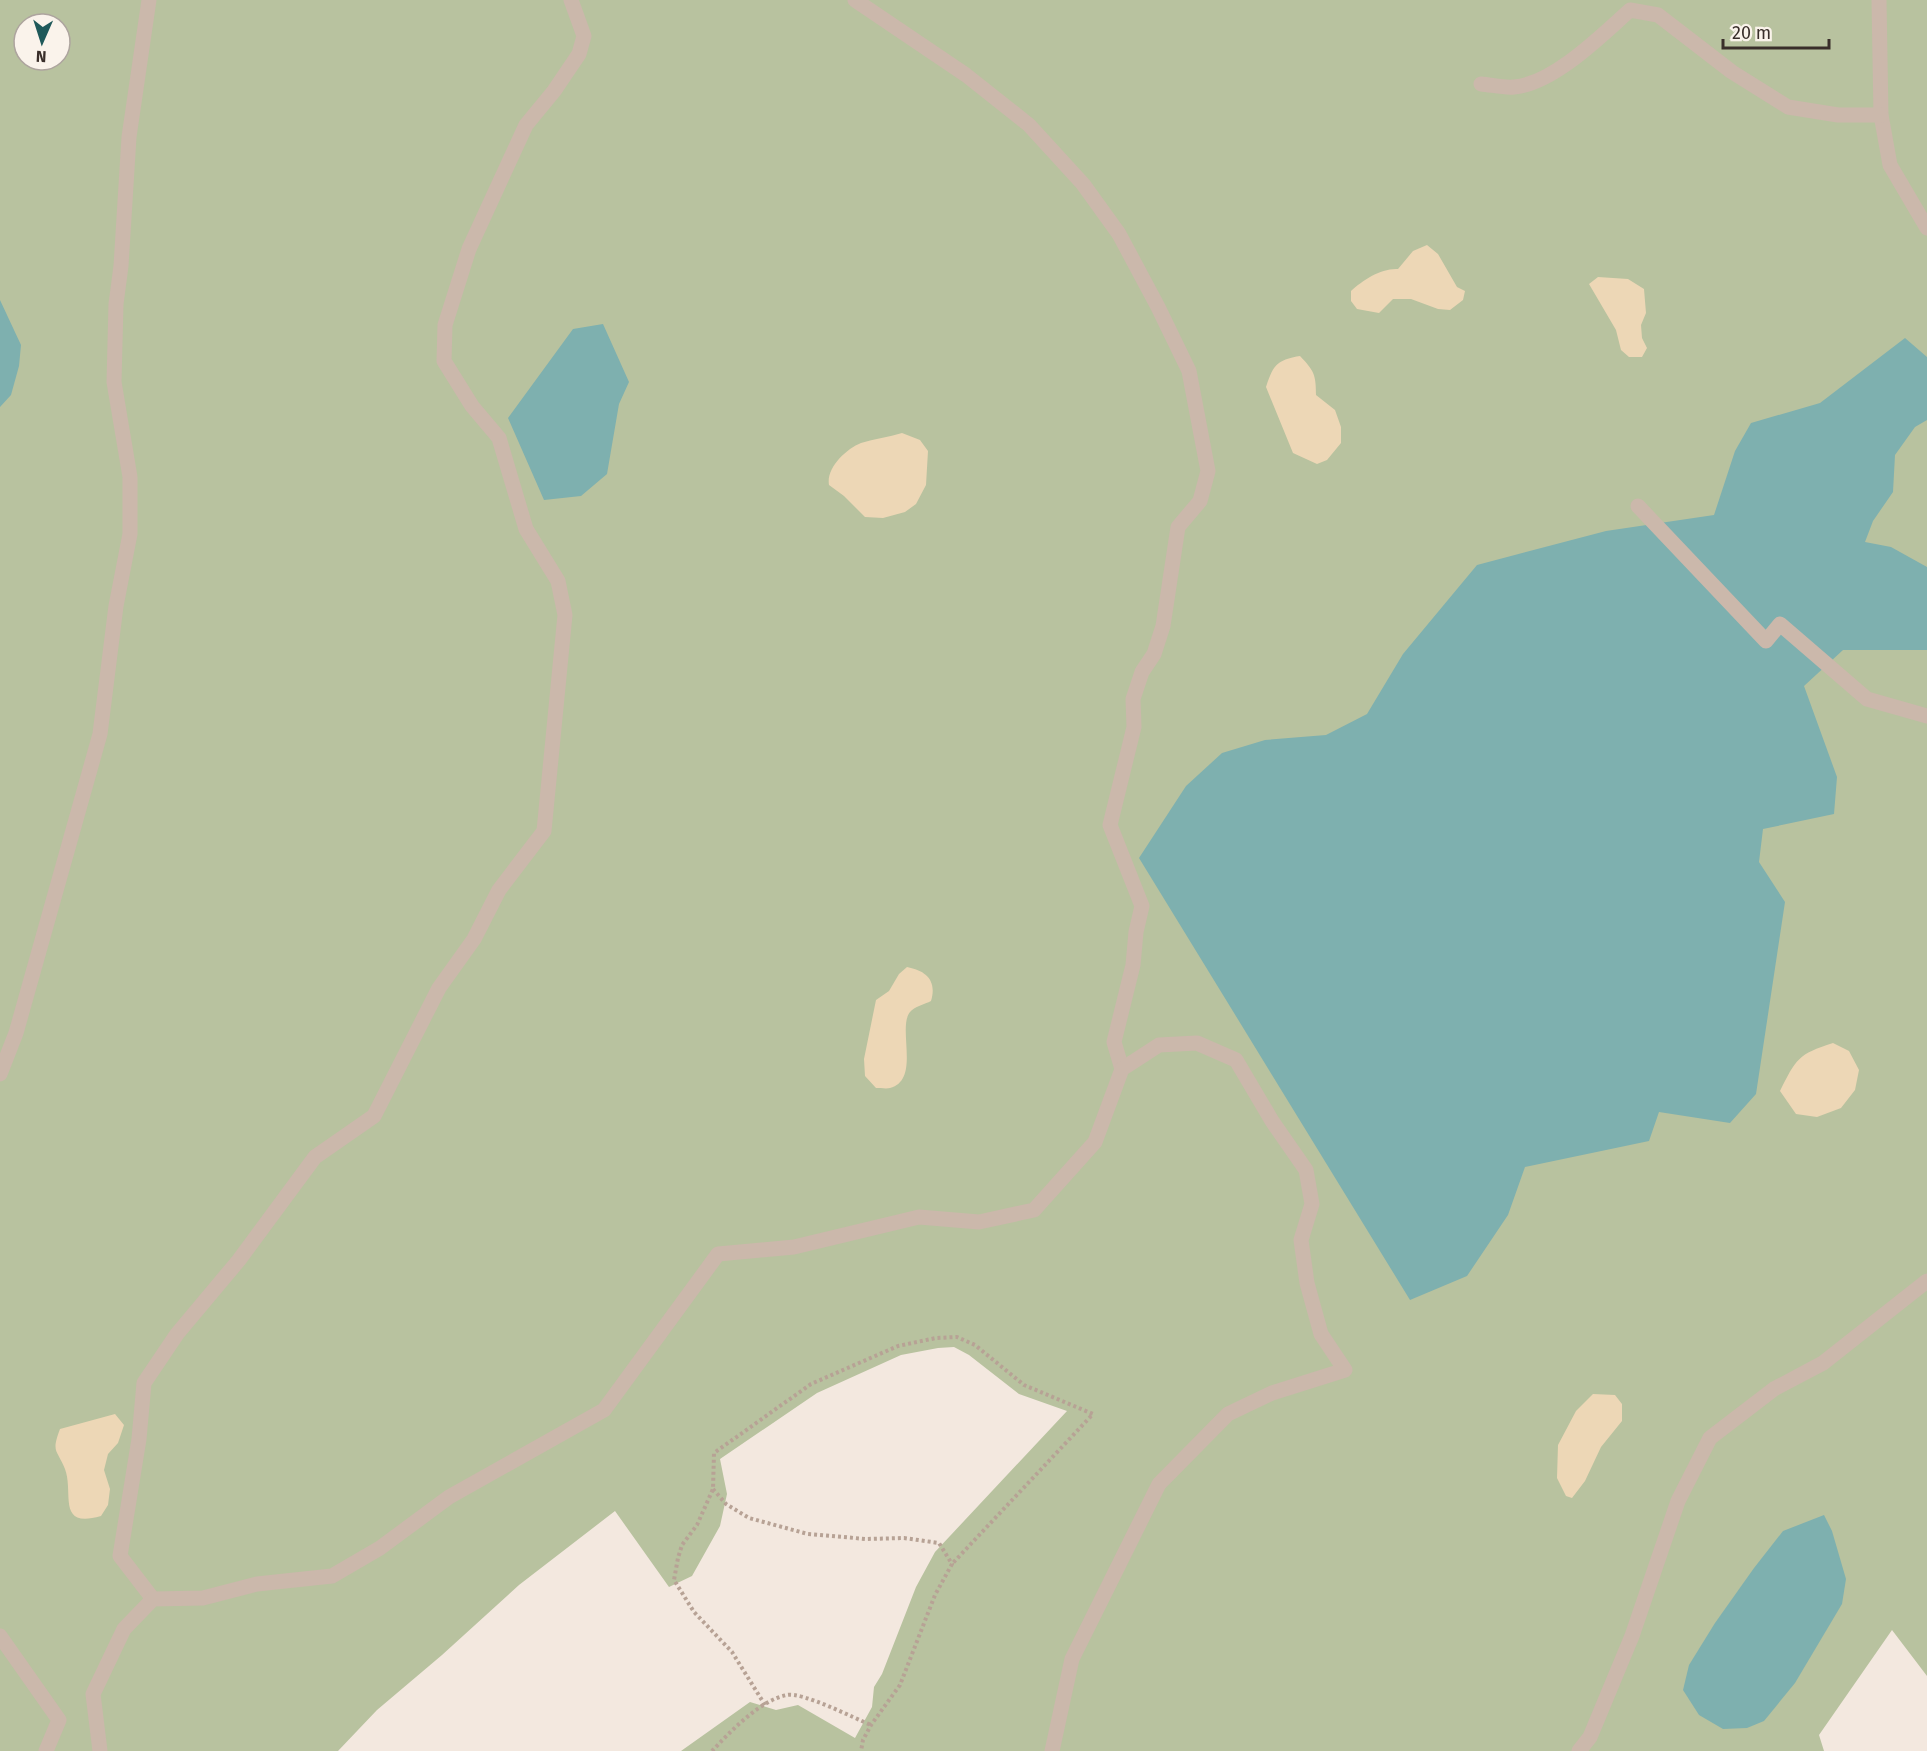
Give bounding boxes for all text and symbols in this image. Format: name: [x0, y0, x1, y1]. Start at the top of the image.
north arrow: [12, 12, 72, 72]
scale bar: [1723, 12, 1830, 50]
text: 20 m: [1732, 22, 1771, 44]
text: N: [35, 47, 47, 66]

